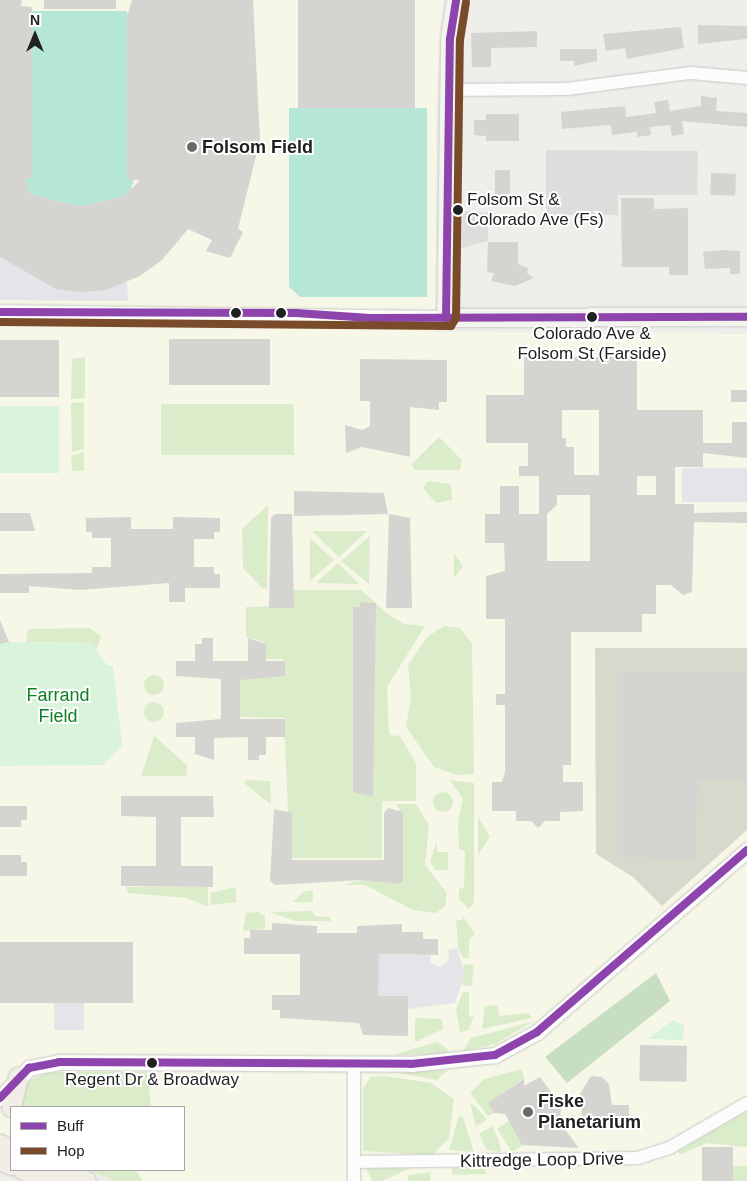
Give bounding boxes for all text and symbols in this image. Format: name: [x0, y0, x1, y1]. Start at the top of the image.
north arrow: [10, 10, 60, 60]
text: N: [30, 12, 40, 28]
place label: Folsom Field: [202, 136, 313, 158]
marker: Folsom Field: [186, 141, 198, 153]
place label: Folsom St & Colorado Ave (Fs): [467, 190, 605, 230]
marker: Folsom St & Colorado Ave (Fs): [453, 205, 463, 215]
unlabelled marker: [231, 308, 241, 318]
unlabelled marker: [276, 308, 286, 318]
marker: Colorado Ave & Folsom St (Farside): [587, 312, 597, 322]
place label: Colorado Ave & Folsom St (Farside): [517, 324, 667, 364]
park label: Farrand Field: [26, 685, 90, 728]
marker: Regent Dr & Broadway: [147, 1058, 157, 1068]
place label: Regent Dr & Broadway: [65, 1070, 239, 1090]
place label: Fiske Planetarium: [538, 1091, 641, 1134]
legend: [10, 1106, 185, 1171]
marker: Fiske Planetarium: [522, 1106, 534, 1118]
text: Buff: [57, 1117, 83, 1134]
text: Hop: [57, 1142, 85, 1159]
street label: Kittredge Loop Drive: [460, 1148, 624, 1172]

